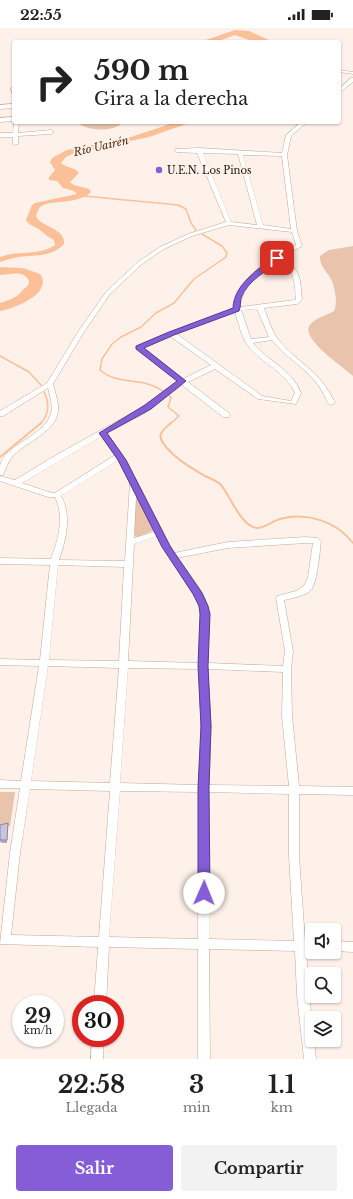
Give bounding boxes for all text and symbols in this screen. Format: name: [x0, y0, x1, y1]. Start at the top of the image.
text: 22:55: [20, 5, 62, 24]
text: 590 m: [94, 53, 189, 88]
icon: right: [28, 56, 80, 108]
text: Gira a la derecha: [94, 88, 248, 110]
water label: Río Uairén: [71, 133, 130, 159]
place label: U.E.N. Los Pinos: [167, 164, 252, 177]
marker: U.E.N. Los Pinos: [154, 165, 164, 175]
pin: [260, 241, 294, 275]
icon: arrive: [266, 247, 288, 269]
position arrow: [183, 872, 225, 914]
map controls: [305, 923, 341, 1047]
button: sound: [305, 923, 341, 959]
button: search: [305, 967, 341, 1003]
speed limit sign: 30: [72, 995, 124, 1047]
text: 29: [25, 1004, 51, 1028]
button: layers: [305, 1011, 341, 1047]
text: km/h: [24, 1024, 52, 1037]
text: 22:58: [58, 1070, 125, 1099]
text: 3: [189, 1070, 204, 1099]
text: 1.1: [268, 1070, 295, 1099]
text: Llegada: [65, 1099, 118, 1116]
text: min: [183, 1099, 210, 1116]
text: km: [271, 1099, 293, 1116]
button: Salir: [16, 1145, 173, 1191]
button: Compartir: [181, 1145, 337, 1191]

